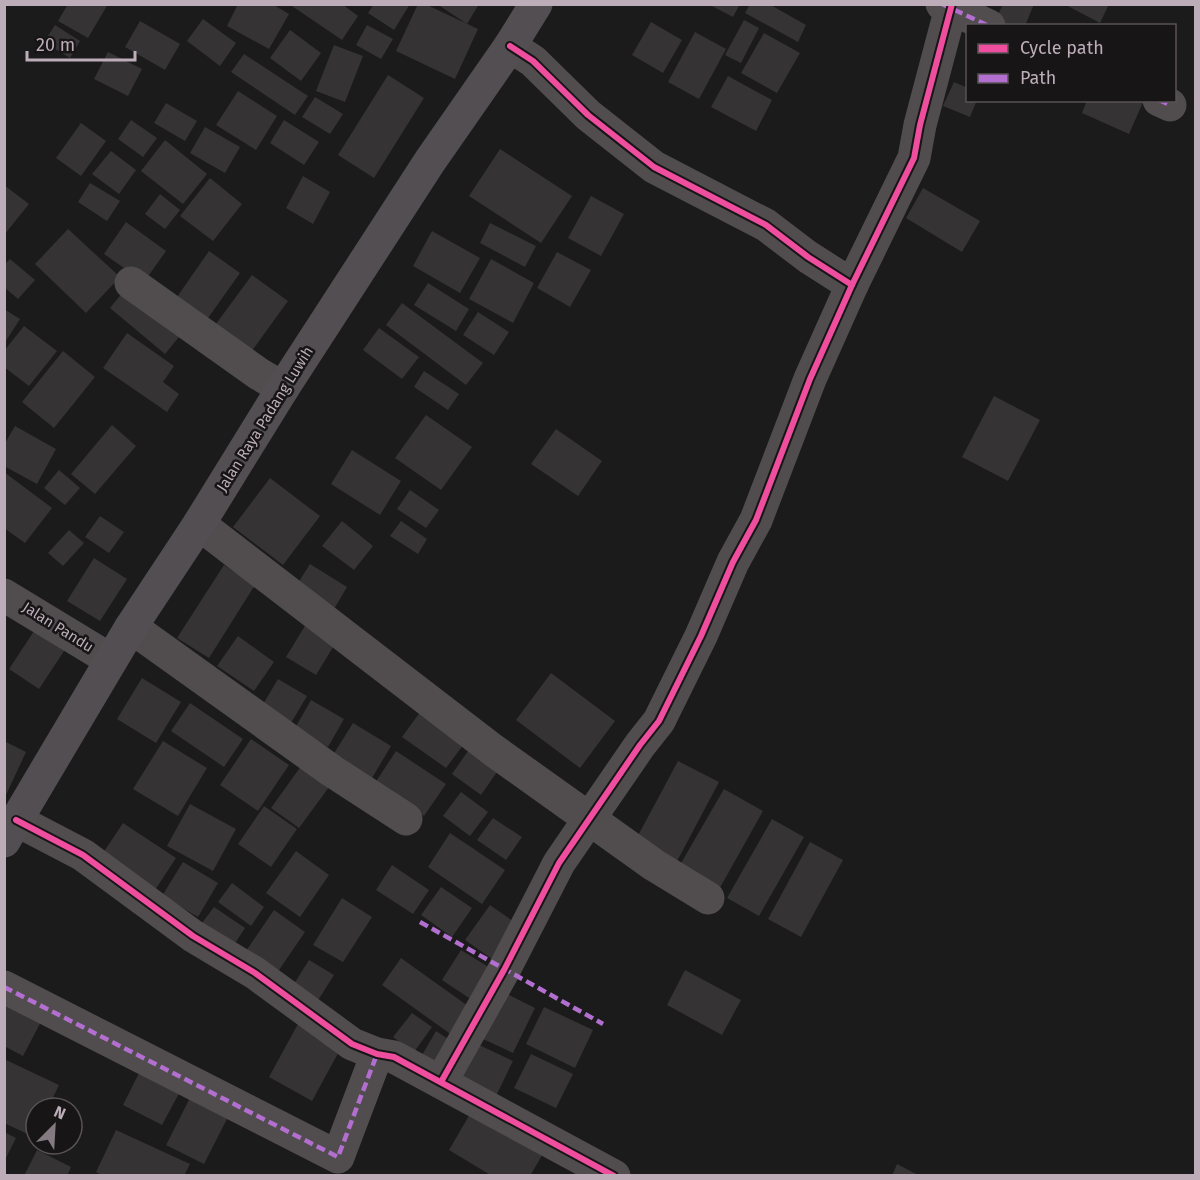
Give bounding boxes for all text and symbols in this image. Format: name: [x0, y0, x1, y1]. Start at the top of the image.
scale bar: [27, 24, 135, 62]
legend: [966, 24, 1176, 102]
text: 20 m: [36, 34, 75, 56]
text: Cycle path: [1020, 37, 1104, 59]
text: Path: [1020, 67, 1056, 89]
street label: Jalan Raya Padang Luwih: [213, 343, 317, 495]
street label: Jalan Pandu: [19, 598, 97, 656]
north arrow: [24, 1096, 84, 1156]
text: N: [51, 1102, 69, 1124]

